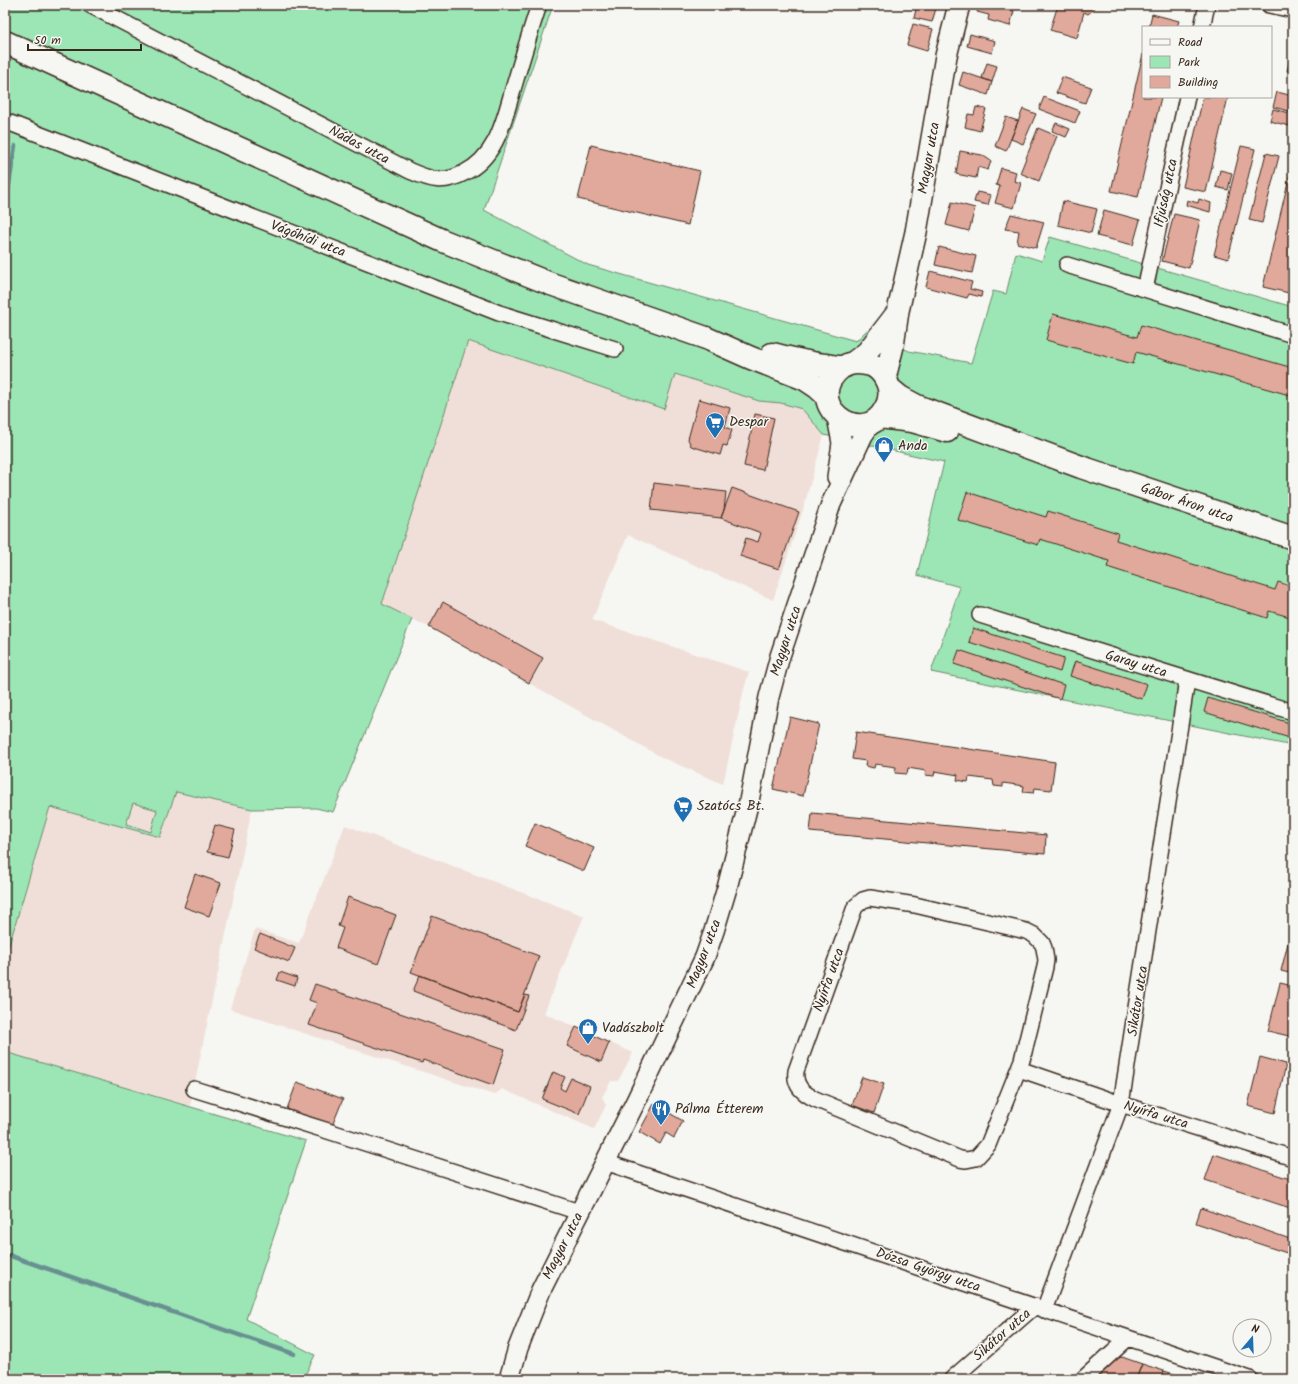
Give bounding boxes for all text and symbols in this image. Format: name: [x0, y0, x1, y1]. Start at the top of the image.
scale bar: [28, 26, 141, 52]
legend: [1142, 26, 1272, 98]
text: 50 m: [34, 31, 61, 50]
text: Road: [1178, 33, 1203, 52]
text: Park: [1178, 53, 1200, 72]
text: Building: [1178, 73, 1218, 92]
street label: Nádas utca: [325, 120, 393, 170]
street label: Magyar utca: [912, 120, 946, 196]
street label: Ifjúság utca: [1148, 157, 1184, 229]
street label: Vágóhídi utca: [267, 215, 349, 263]
supermarket icon: Despar: [704, 411, 726, 439]
place label: Despar: [729, 411, 770, 433]
shop icon: Anda: [873, 435, 895, 463]
place label: Anda: [898, 435, 928, 457]
street label: Gábor Áron utca: [1138, 477, 1236, 529]
street label: Magyar utca: [764, 603, 808, 679]
street label: Garay utca: [1102, 644, 1170, 684]
supermarket icon: Szatócs Bt.: [672, 795, 694, 823]
place label: Szatócs Bt.: [697, 795, 764, 817]
street label: Magyar utca: [681, 916, 727, 992]
street label: Nyírfa utca: [807, 945, 851, 1015]
street label: Sikátor utca: [1122, 964, 1154, 1038]
shop icon: Vadászbolt: [577, 1017, 599, 1045]
place label: Vadászbolt: [602, 1017, 665, 1039]
street label: Nyírfa utca: [1121, 1095, 1191, 1135]
restaurant icon: Pálma Étterem: [650, 1098, 672, 1126]
place label: Pálma Étterem: [675, 1098, 763, 1120]
street label: Magyar utca: [537, 1209, 589, 1283]
street label: Dózsa György utca: [873, 1242, 983, 1298]
street label: Sikátor utca: [968, 1303, 1036, 1367]
north arrow: [1232, 1318, 1272, 1358]
text: N: [1249, 1320, 1261, 1339]

